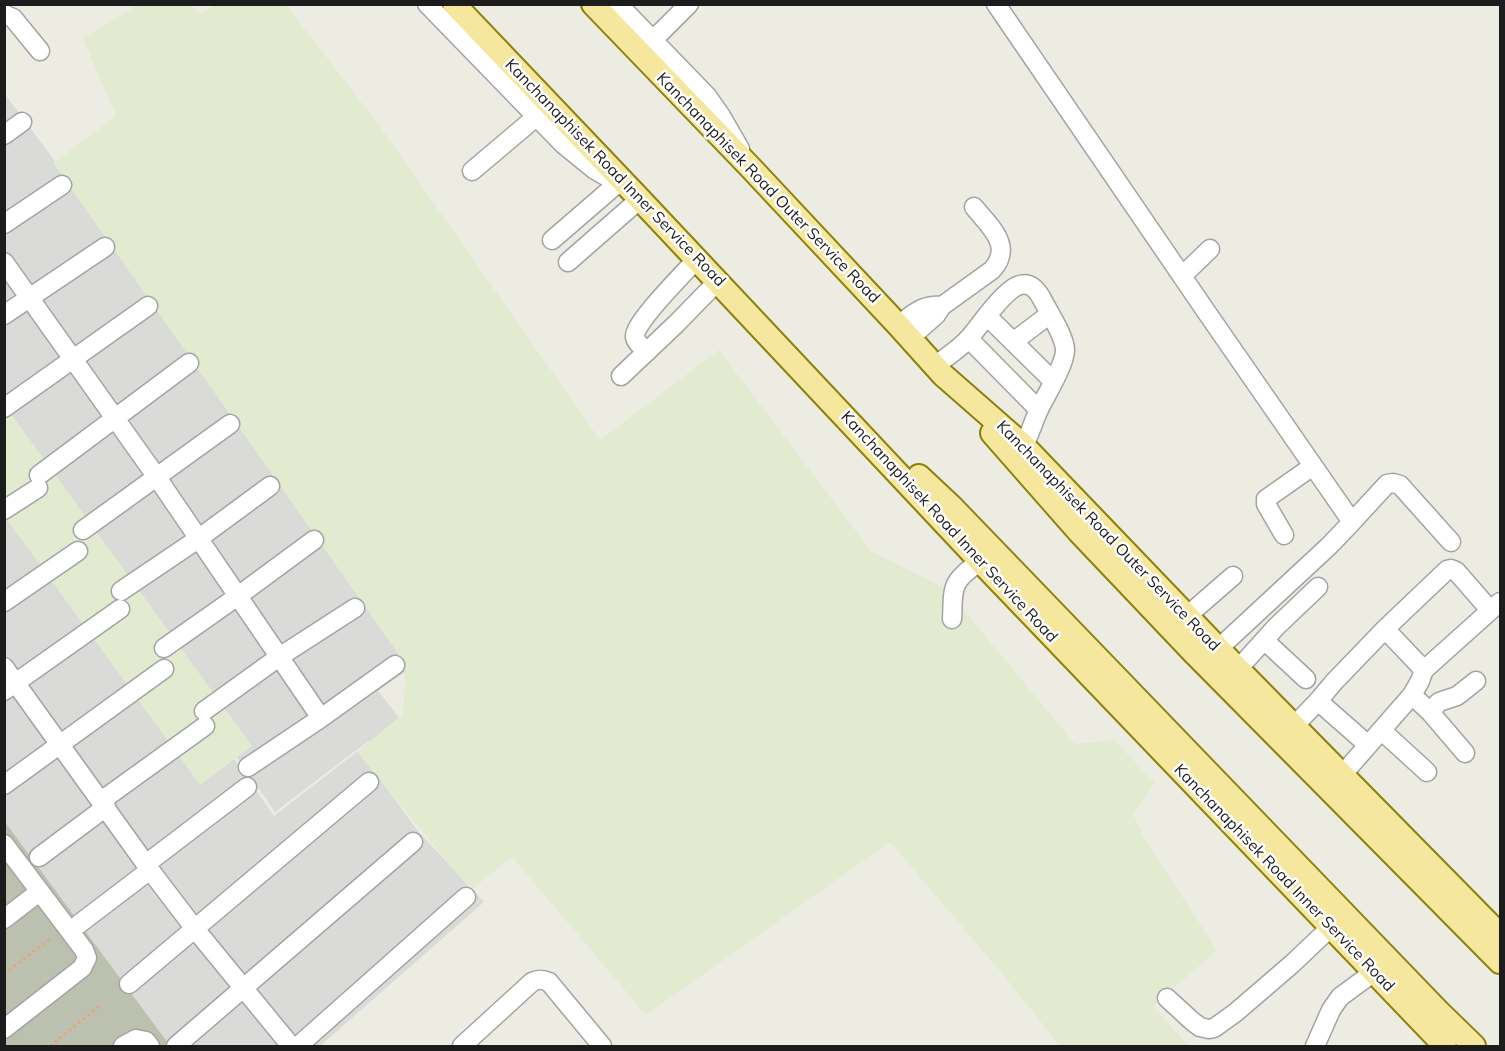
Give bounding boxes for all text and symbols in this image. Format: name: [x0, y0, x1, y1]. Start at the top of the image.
street label: Kanchanaphisek Road Inner Service Road: [501, 55, 729, 291]
street label: Kanchanaphisek Road Outer Service Road: [652, 69, 884, 307]
street label: Kanchanaphisek Road Inner Service Road: [837, 407, 1061, 647]
street label: Kanchanaphisek Road Outer Service Road: [992, 417, 1224, 655]
street label: Kanchanaphisek Road Inner Service Road: [1170, 760, 1398, 996]

